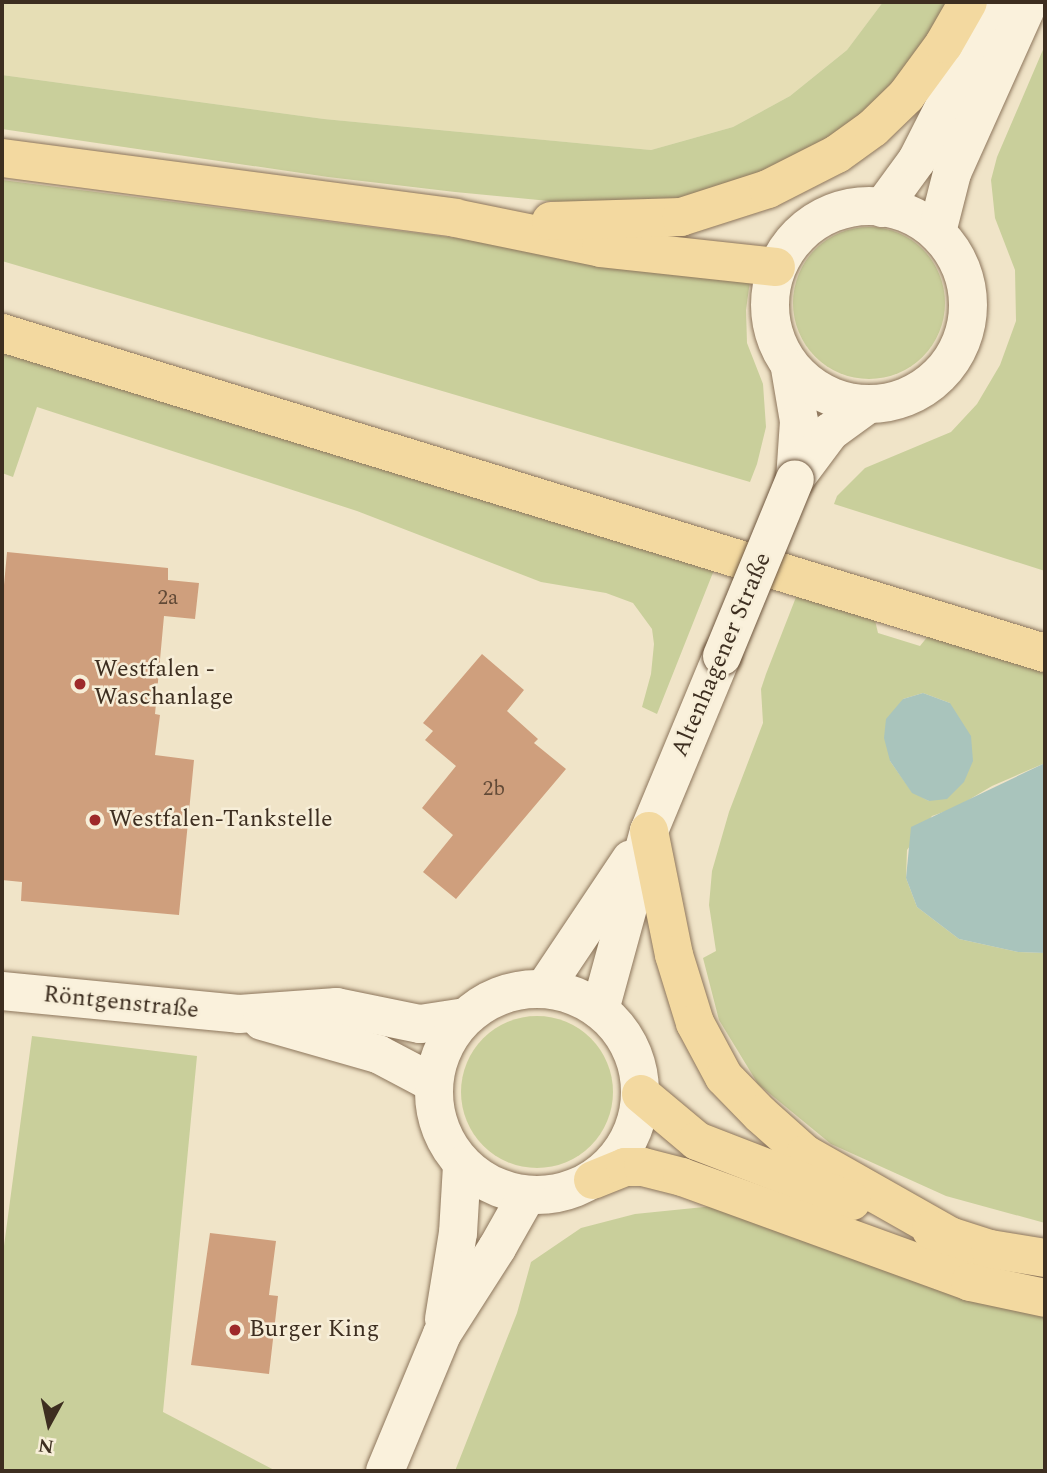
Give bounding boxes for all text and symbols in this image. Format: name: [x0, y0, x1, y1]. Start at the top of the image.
street label: Altenhagener Straße: [666, 548, 778, 762]
house number: 2a: [158, 585, 178, 611]
place label: Westfalen - Waschanlage: [94, 656, 233, 712]
marker: Westfalen - Waschanlage: [72, 676, 88, 692]
house number: 2b: [483, 776, 505, 802]
place label: Westfalen-Tankstelle: [109, 806, 333, 834]
marker: Westfalen-Tankstelle: [87, 812, 103, 828]
street label: Röntgenstraße: [42, 981, 200, 1025]
place label: Burger King: [249, 1316, 379, 1344]
marker: Burger King: [227, 1322, 243, 1338]
north arrow: [14, 1389, 84, 1459]
text: N: [36, 1430, 56, 1461]

